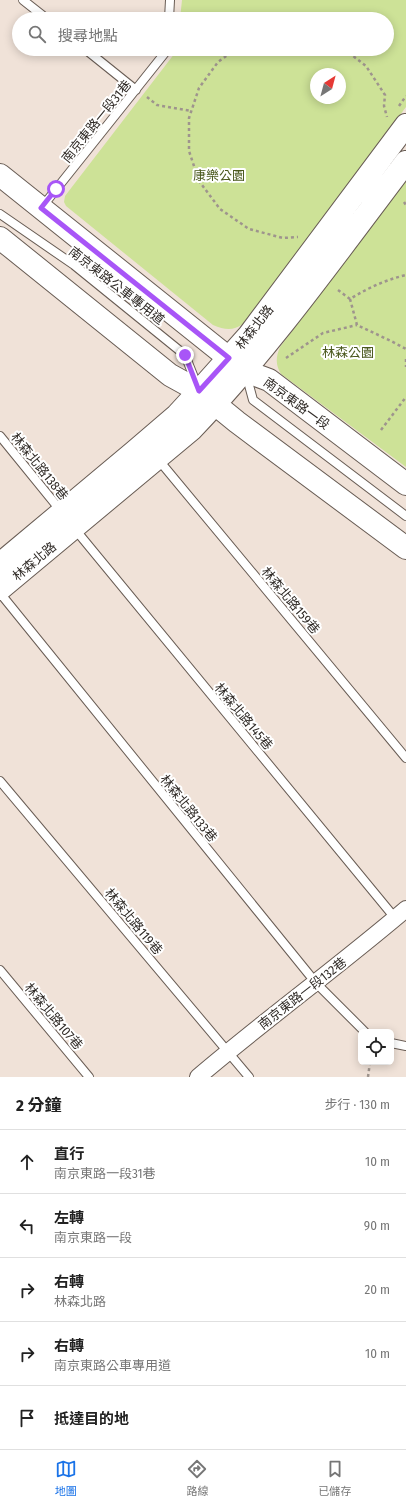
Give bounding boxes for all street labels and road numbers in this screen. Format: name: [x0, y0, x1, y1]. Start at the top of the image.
street label: 南京東路一段31巷: [59, 77, 134, 166]
street label: 南京東路公車專用道: [66, 243, 167, 327]
street label: 林森北路: [232, 302, 276, 352]
street label: 南京東路一段: [261, 374, 333, 432]
street label: 林森北路138巷: [8, 430, 71, 503]
street label: 林森北路: [10, 539, 59, 584]
street label: 林森北路159巷: [258, 564, 323, 637]
street label: 林森北路145巷: [211, 680, 276, 753]
street label: 林森北路133巷: [157, 772, 220, 845]
street label: 林森北路119巷: [102, 885, 165, 957]
street label: 南京東路一段132巷: [255, 954, 349, 1032]
street label: 林森北路107巷: [22, 980, 86, 1053]

